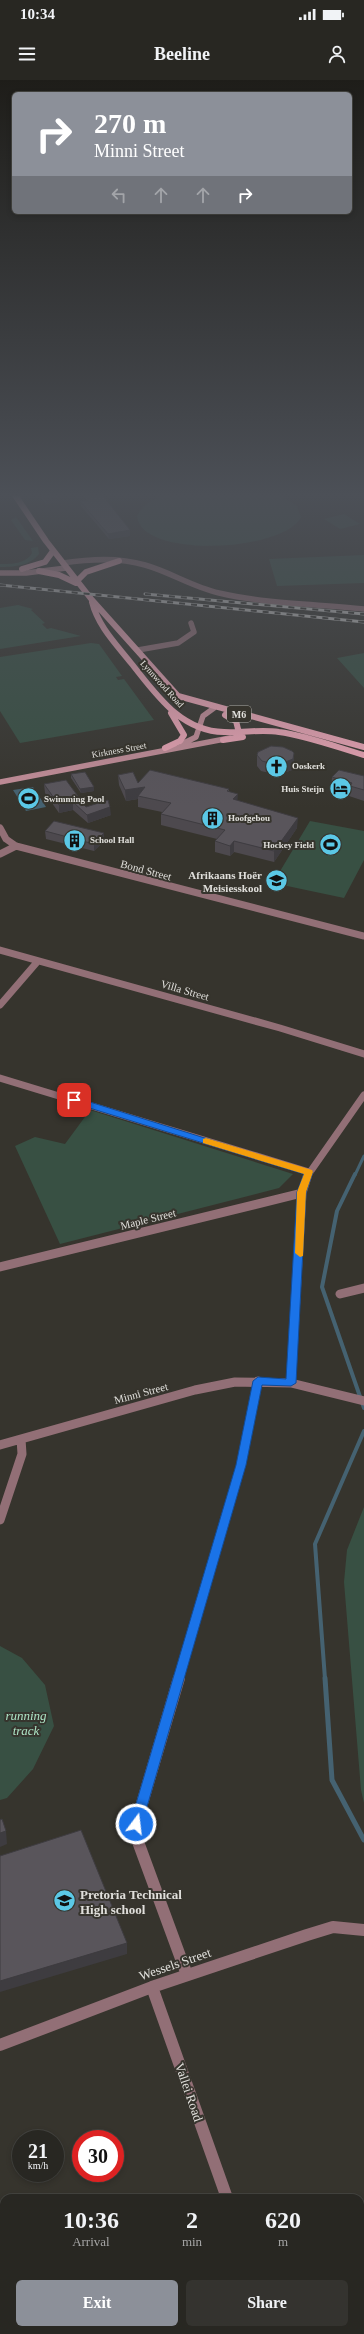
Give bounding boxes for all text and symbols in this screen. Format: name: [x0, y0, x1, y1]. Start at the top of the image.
text: 10:34: [20, 6, 55, 22]
icon: menu: [16, 43, 38, 65]
icon: person: [326, 43, 348, 65]
text: Beeline: [154, 44, 210, 64]
icon: right: [28, 108, 80, 160]
text: 270 m: [94, 108, 166, 139]
text: Minni Street: [94, 141, 185, 161]
icon: left: [108, 184, 130, 206]
icon: ahead: [150, 184, 172, 206]
icon: ahead: [192, 184, 214, 206]
icon: right: [234, 184, 256, 206]
street label: Lynnwood Road: [138, 658, 186, 710]
road number: M6: [227, 706, 251, 722]
street label: Kirkness Street: [91, 740, 148, 760]
church icon: Ooskerk: [263, 753, 289, 779]
place label: Ooskerk: [292, 761, 325, 771]
hotel icon: Huis Steijn: [327, 776, 353, 802]
place label: Huis Steijn: [281, 784, 324, 794]
sports icon: Swimming Pool: [16, 786, 42, 812]
place label: Swimming Pool: [44, 794, 105, 804]
building icon: Hoofgebou: [199, 805, 225, 831]
place label: Hoofgebou: [228, 813, 270, 823]
building icon: School Hall: [62, 827, 88, 853]
sports icon: Hockey Field: [317, 832, 343, 858]
place label: School Hall: [90, 835, 135, 845]
place label: Hockey Field: [263, 840, 314, 850]
street label: Bond Street: [119, 857, 173, 883]
school or university icon: Afrikaans Hoër Meisiesskool: [264, 868, 290, 894]
place label: Afrikaans Hoër Meisiesskool: [188, 869, 262, 894]
street label: Villa Street: [159, 977, 211, 1003]
pin: [57, 1083, 91, 1117]
icon: arrive: [63, 1089, 85, 1111]
street label: Maple Street: [119, 1206, 177, 1232]
street label: Minni Street: [113, 1380, 169, 1406]
park label: running track: [5, 1708, 47, 1738]
position arrow: [115, 1803, 157, 1845]
place label: Pretoria Technical High school: [80, 1887, 182, 1917]
school or university icon: Pretoria Technical High school: [51, 1888, 77, 1914]
street label: Wessels Street: [137, 1945, 213, 1983]
street label: Vallei Road: [172, 2061, 206, 2124]
speed limit sign: 30: [72, 2130, 124, 2182]
text: 21: [28, 2140, 48, 2162]
text: km/h: [28, 2160, 48, 2171]
text: 10:36: [63, 2207, 119, 2233]
text: 2: [186, 2207, 198, 2233]
text: 620: [265, 2207, 301, 2233]
text: Arrival: [72, 2234, 110, 2249]
text: min: [182, 2234, 202, 2249]
text: m: [278, 2234, 288, 2249]
button: Exit: [16, 2280, 178, 2326]
button: Share: [186, 2280, 348, 2326]

